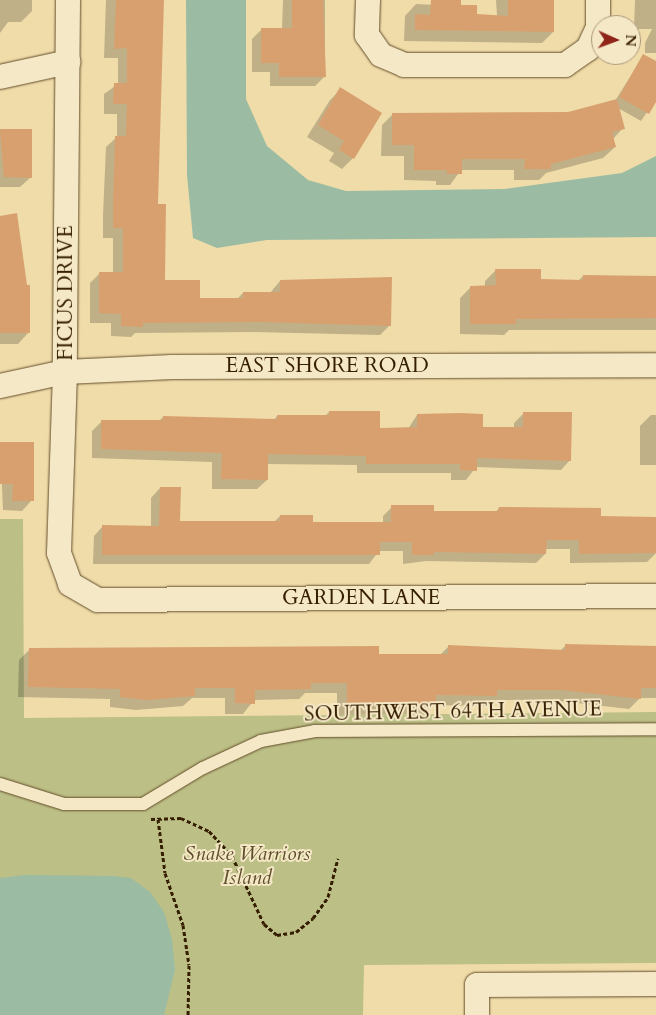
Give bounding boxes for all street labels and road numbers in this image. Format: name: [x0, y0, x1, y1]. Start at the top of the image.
street label: FICUS DRIVE: [53, 225, 79, 361]
street label: EAST SHORE ROAD: [225, 353, 429, 379]
street label: GARDEN LANE: [282, 585, 440, 611]
street label: SOUTHWEST 64TH AVENUE: [304, 697, 602, 727]

